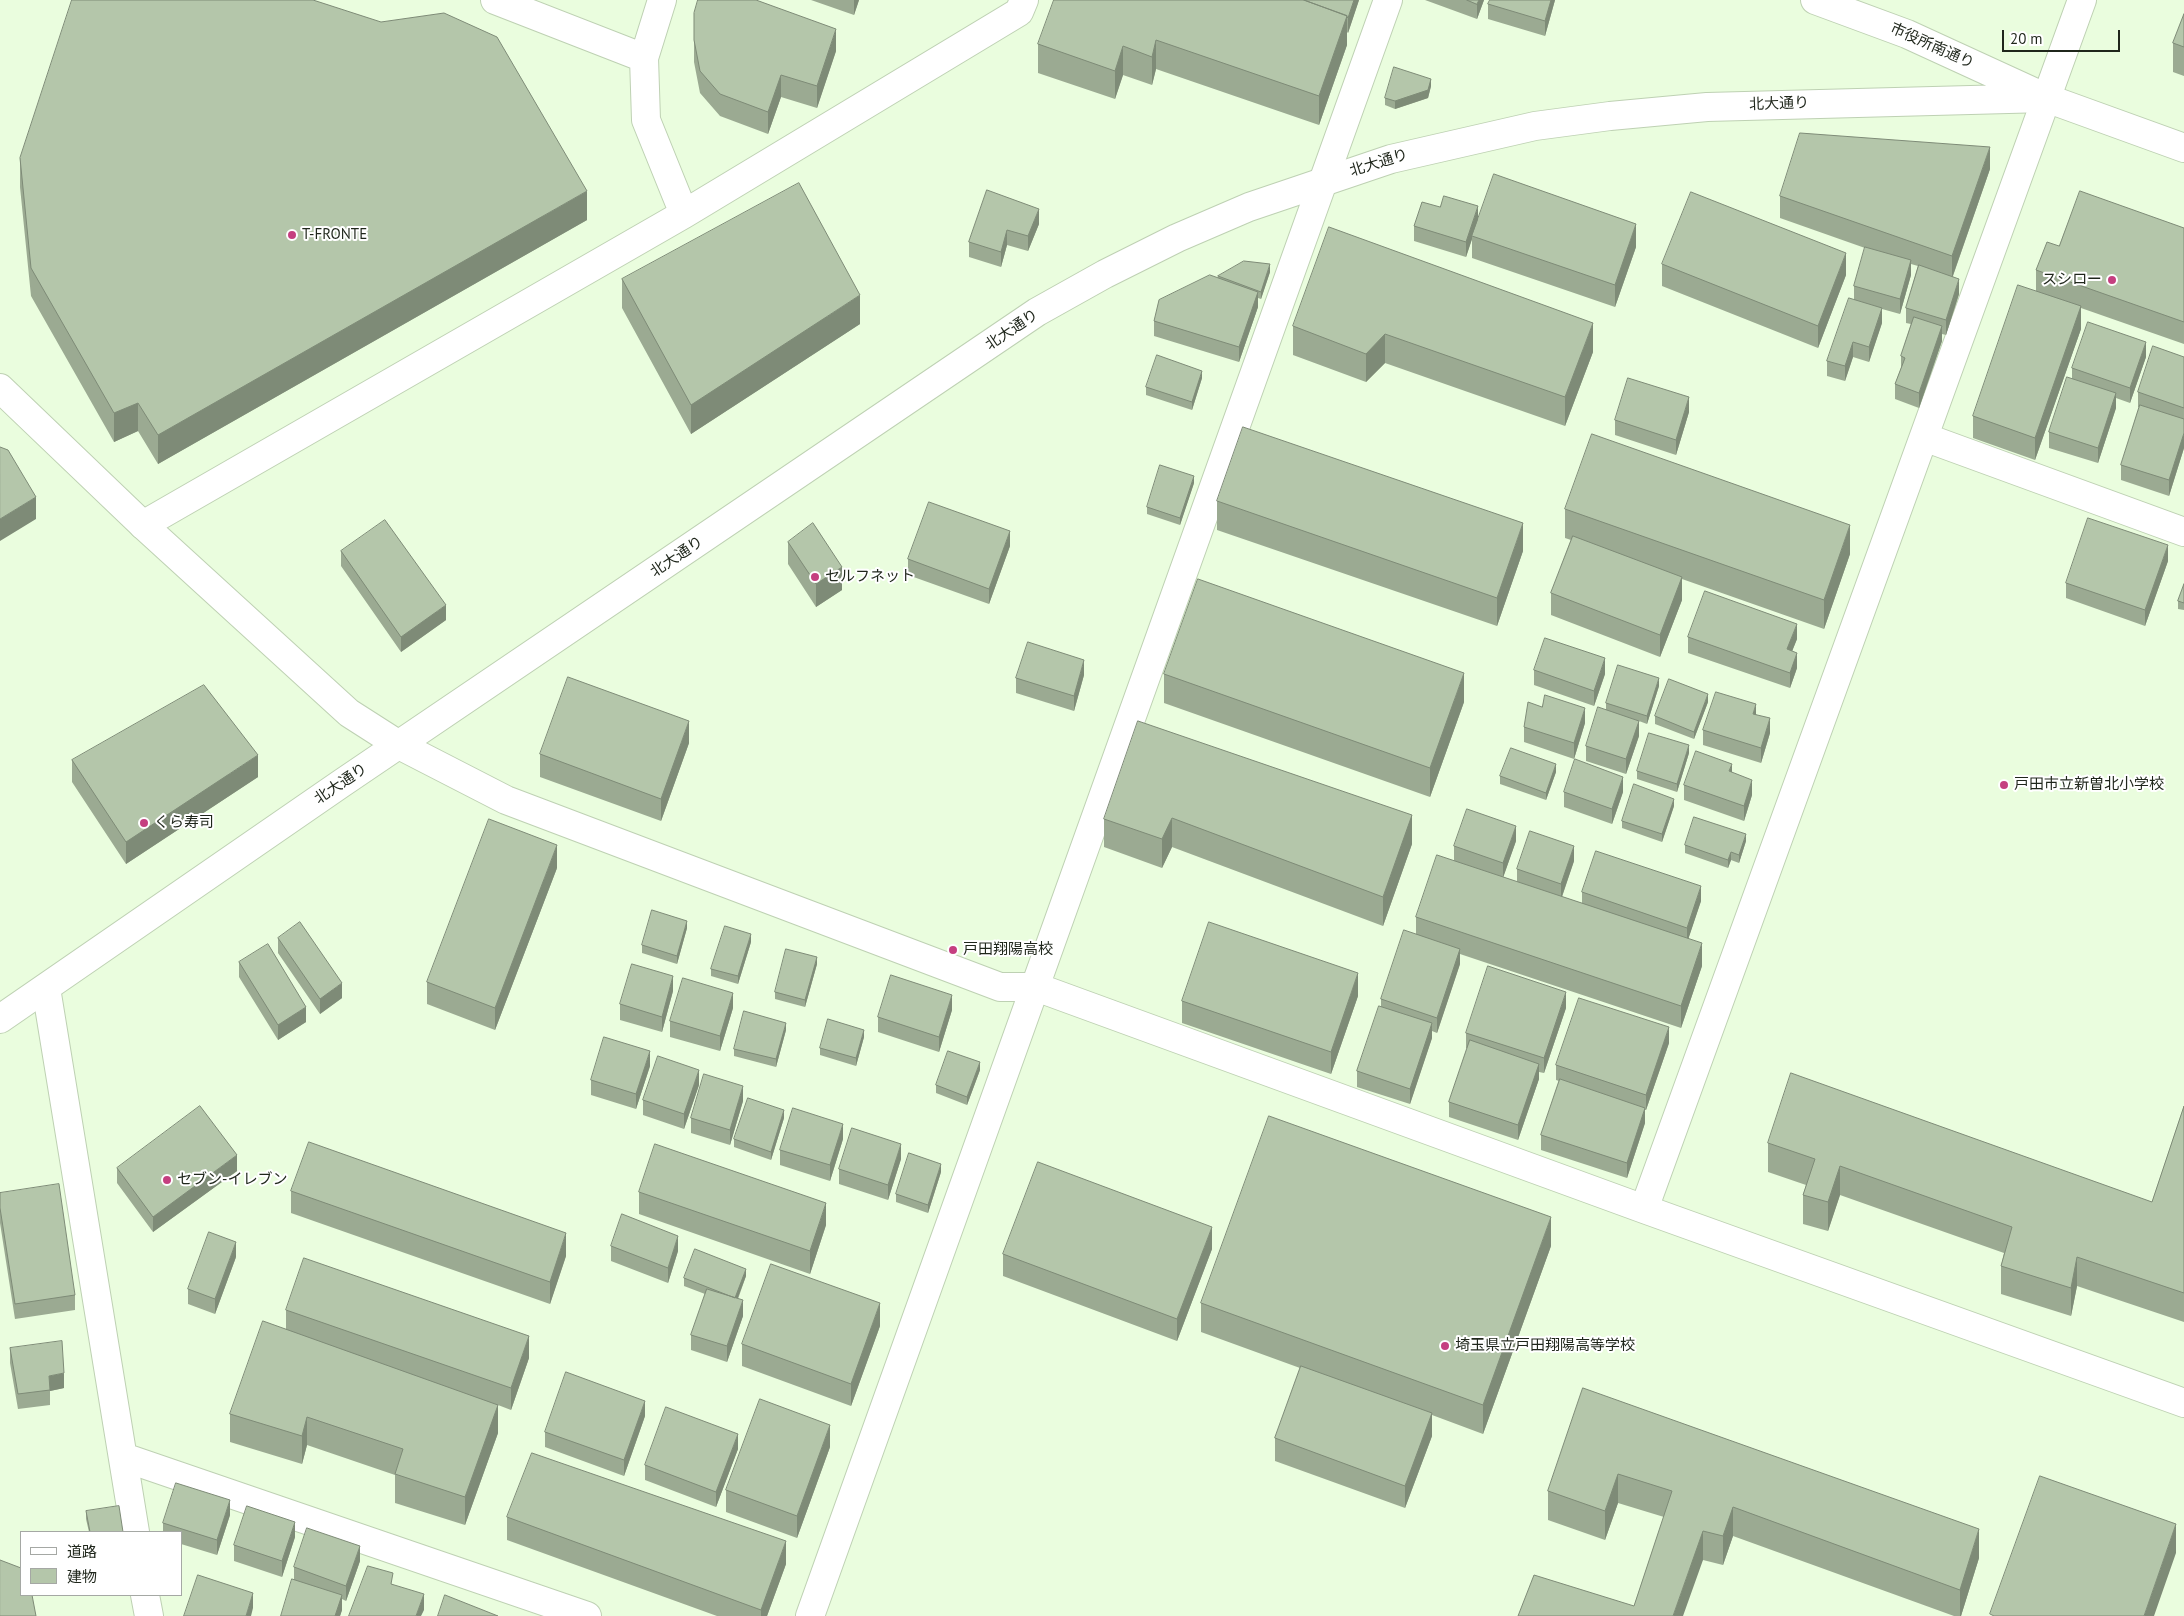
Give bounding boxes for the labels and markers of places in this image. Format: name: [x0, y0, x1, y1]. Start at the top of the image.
place label: T-FRONTE: [302, 226, 367, 244]
marker: T-FRONTE: [286, 229, 298, 241]
place label: スシロー: [2042, 271, 2102, 289]
marker: スシロー: [2106, 274, 2118, 286]
place label: セルフネット: [825, 568, 915, 586]
marker: セルフネット: [809, 571, 821, 583]
place label: 戸田市立新曽北小学校: [2014, 776, 2164, 794]
marker: 戸田市立新曽北小学校: [1998, 779, 2010, 791]
place label: くら寿司: [154, 814, 214, 832]
marker: くら寿司: [138, 817, 150, 829]
place label: 戸田翔陽高校: [963, 941, 1053, 959]
marker: 戸田翔陽高校: [947, 944, 959, 956]
place label: セブン-イレブン: [177, 1171, 287, 1189]
marker: セブン-イレブン: [161, 1174, 173, 1186]
place label: 埼玉県立戸田翔陽高等学校: [1455, 1337, 1635, 1355]
marker: 埼玉県立戸田翔陽高等学校: [1439, 1340, 1451, 1352]

